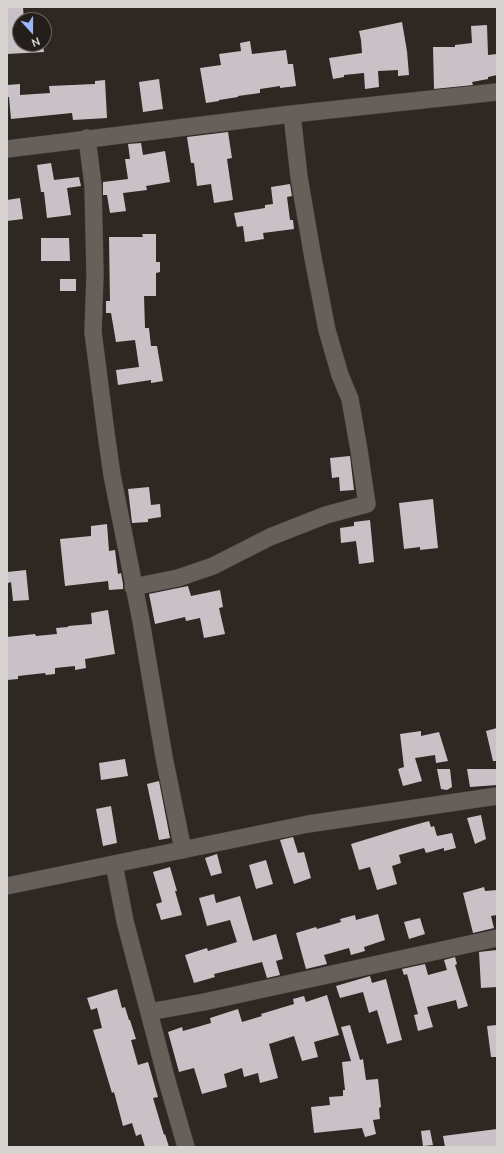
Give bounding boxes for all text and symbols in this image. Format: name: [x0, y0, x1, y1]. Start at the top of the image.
north arrow: [12, 12, 52, 52]
text: N: [30, 35, 42, 49]

